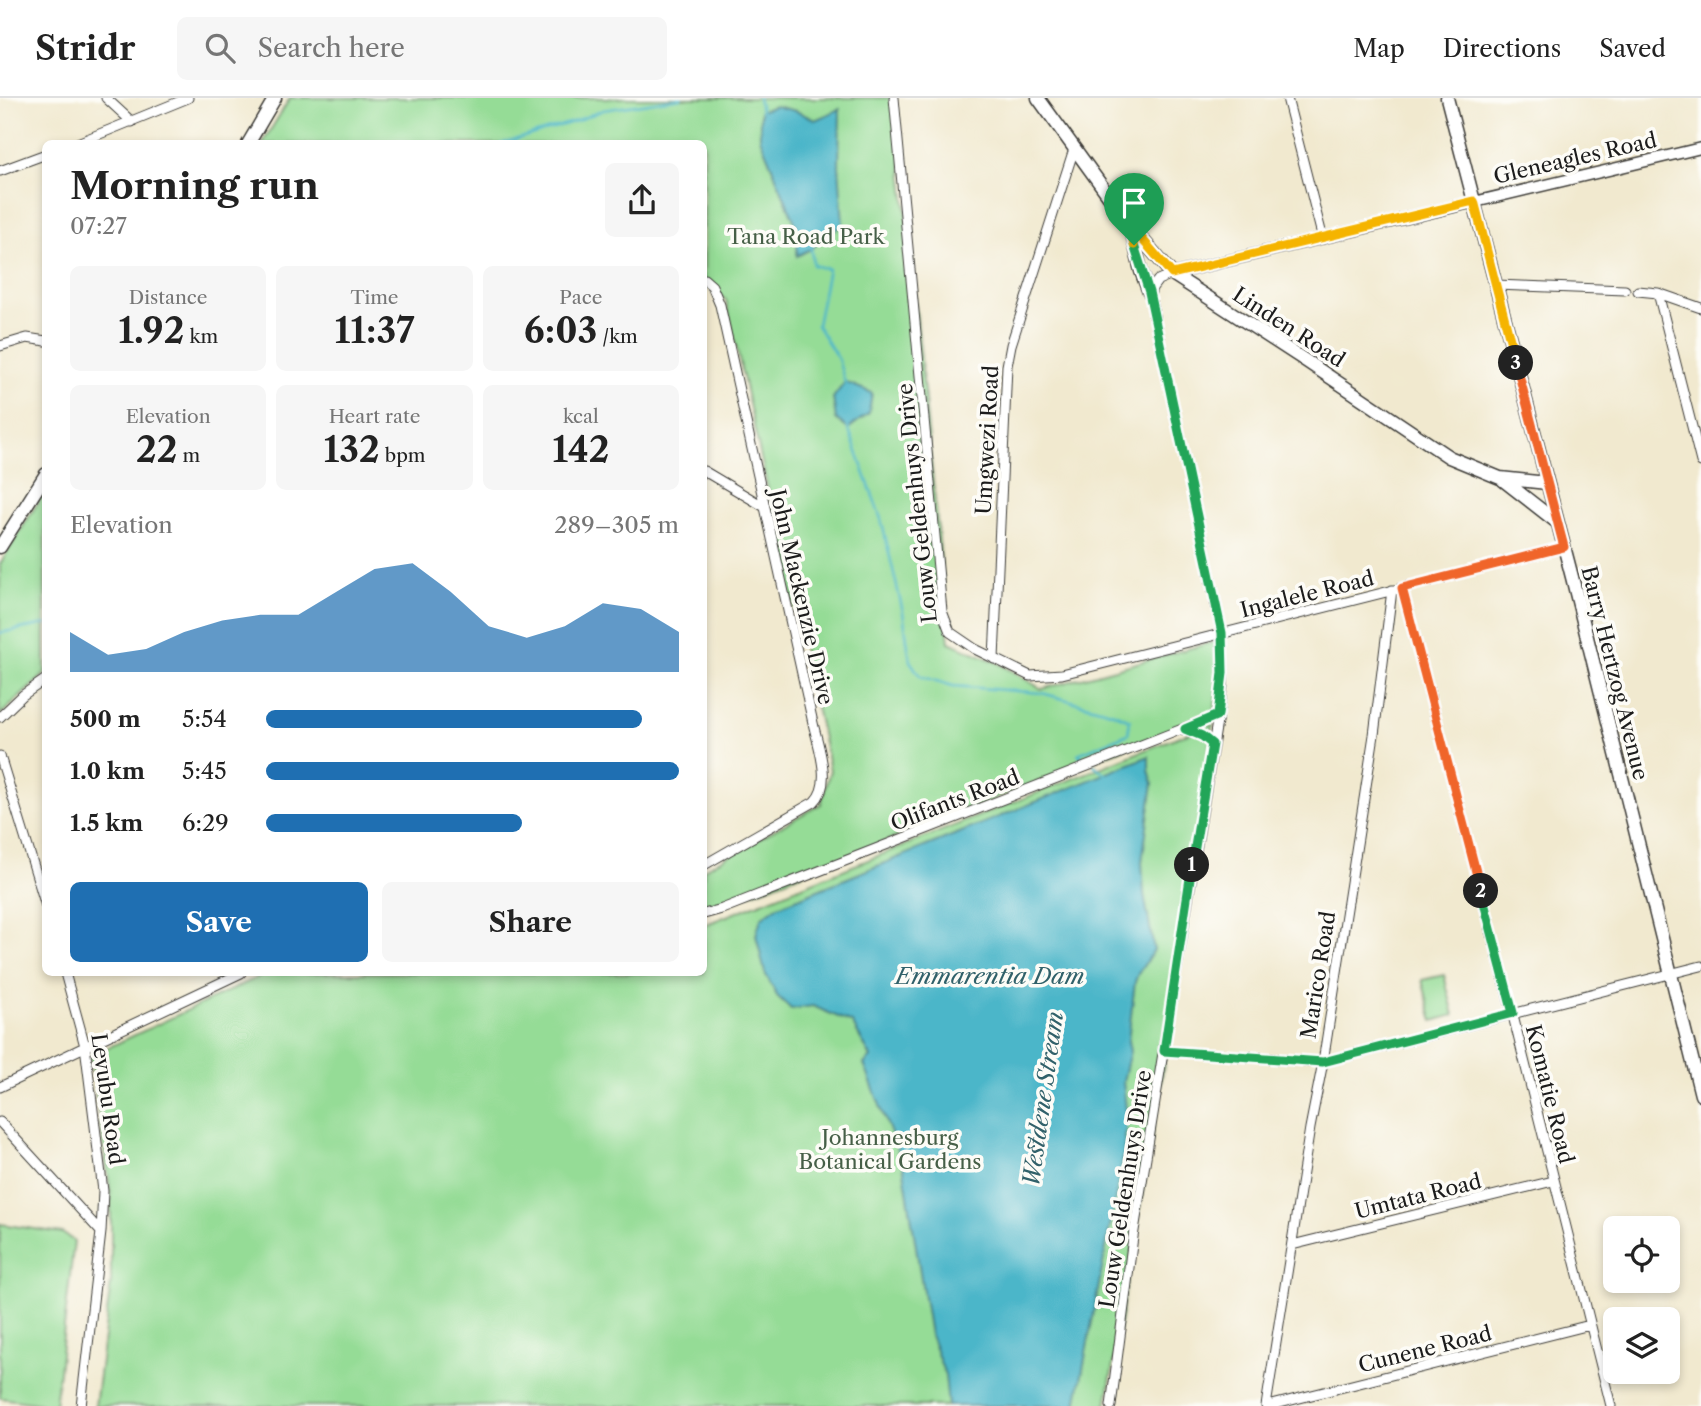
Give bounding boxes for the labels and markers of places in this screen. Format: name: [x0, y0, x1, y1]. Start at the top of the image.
pin: [1104, 173, 1164, 245]
pin: 3: [1498, 345, 1534, 380]
pin: 1: [1174, 848, 1210, 882]
pin: 2: [1464, 874, 1498, 908]

